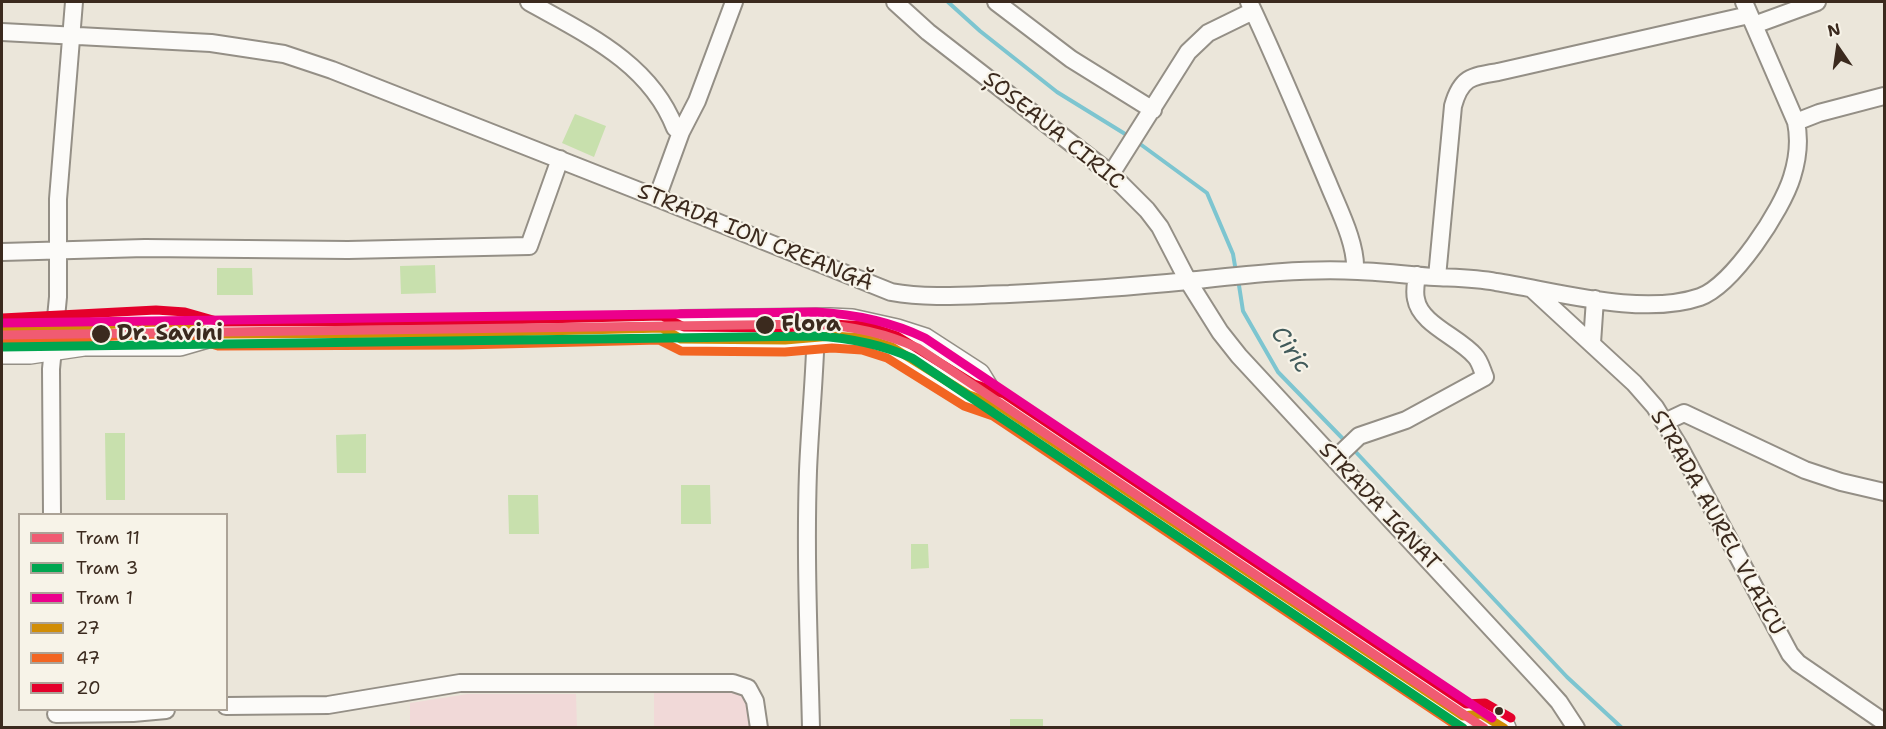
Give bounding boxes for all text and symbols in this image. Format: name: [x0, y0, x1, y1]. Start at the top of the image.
north arrow: [1808, 18, 1868, 78]
text: N: [1825, 18, 1842, 42]
street label: ȘOSEAUA CIRIC: [977, 66, 1129, 196]
street label: STRADA ION CREANGĂ: [633, 179, 877, 297]
place label: Flora: [781, 312, 841, 338]
marker: Flora: [754, 314, 776, 336]
place label: Dr. Savini: [117, 321, 223, 347]
water label: Ciric: [1264, 321, 1316, 379]
marker: Dr. Savini: [90, 323, 112, 345]
street label: STRADA AUREL VLAICU: [1644, 406, 1790, 640]
street label: STRADA IGNAT: [1313, 437, 1445, 577]
legend: [18, 513, 228, 711]
text: Tram 11: [76, 526, 140, 550]
text: Tram 3: [76, 556, 138, 580]
text: Tram 1: [76, 586, 133, 610]
text: 27: [76, 616, 100, 640]
text: 47: [76, 646, 100, 670]
text: 20: [76, 676, 101, 700]
unlabelled marker: [1493, 705, 1505, 717]

